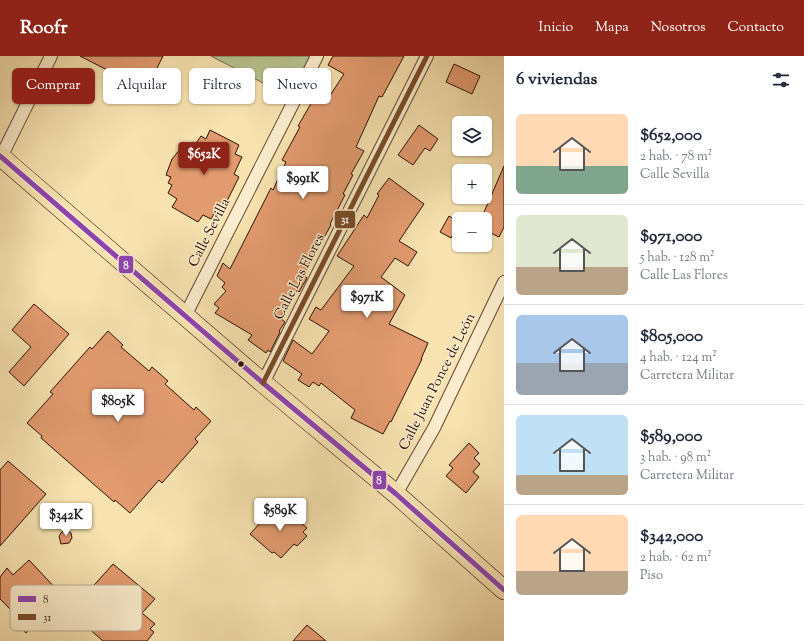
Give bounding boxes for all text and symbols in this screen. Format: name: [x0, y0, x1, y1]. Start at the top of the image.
text: Roofr: [20, 15, 68, 42]
text: Inicio: [539, 18, 573, 38]
text: Mapa: [595, 18, 629, 38]
text: Nosotros: [651, 18, 706, 38]
text: Contacto: [728, 18, 784, 38]
chip: Comprar: [12, 68, 95, 104]
chip: Alquilar: [103, 68, 181, 104]
chip: Filtros: [189, 68, 255, 104]
chip: Nuevo: [263, 68, 331, 104]
text: 6 viviendas: [516, 68, 597, 92]
icon: filters: [770, 69, 792, 91]
map controls: [452, 116, 492, 252]
button: layers: [452, 116, 492, 156]
text: $652,000: [640, 124, 702, 148]
icon: home: [548, 130, 596, 178]
pin: $652K: [176, 142, 232, 176]
text: $652K: [187, 146, 221, 164]
text: 2 hab. · 78 m²: [640, 148, 712, 166]
button: +: [452, 164, 492, 204]
pin: $991K: [275, 166, 331, 200]
text: Calle Sevilla: [640, 166, 710, 184]
text: $991K: [286, 170, 320, 188]
street label: Calle Sevilla: [184, 195, 236, 271]
line badge: 31: [334, 210, 356, 229]
text: 31: [341, 212, 349, 228]
button: −: [452, 212, 492, 252]
text: $971,000: [640, 225, 702, 249]
street label: Calle Las Flores: [270, 230, 330, 324]
icon: home: [548, 231, 596, 279]
text: 5 hab. · 128 m²: [640, 249, 714, 267]
line badge: 8: [118, 255, 134, 274]
text: 8: [123, 258, 129, 274]
text: Calle Las Flores: [640, 267, 728, 285]
pin: $971K: [339, 285, 395, 319]
text: $971K: [350, 289, 384, 307]
street label: Calle Juan Ponce de León: [395, 310, 481, 454]
text: $805,000: [640, 325, 703, 349]
icon: home: [548, 331, 596, 379]
text: 4 hab. · 124 m²: [640, 349, 717, 367]
unlabelled marker: [236, 359, 246, 369]
text: Carretera Militar: [640, 367, 734, 385]
pin: $805K: [90, 389, 146, 423]
text: $805K: [101, 393, 135, 411]
text: $589,000: [640, 425, 702, 449]
icon: home: [548, 431, 596, 479]
text: 3 hab. · 98 m²: [640, 449, 711, 467]
text: Carretera Militar: [640, 467, 734, 485]
line badge: 8: [372, 470, 387, 490]
text: 8: [376, 473, 382, 489]
pin: $589K: [252, 498, 308, 532]
text: $589K: [263, 502, 297, 520]
pin: $342K: [38, 503, 94, 537]
text: $342K: [49, 507, 83, 525]
text: $342,000: [640, 525, 703, 549]
icon: home: [548, 531, 596, 579]
text: 2 hab. · 62 m²: [640, 549, 712, 567]
text: Piso: [640, 567, 663, 585]
legend: [10, 585, 142, 631]
text: 8: [43, 592, 49, 608]
text: 31: [43, 610, 51, 626]

